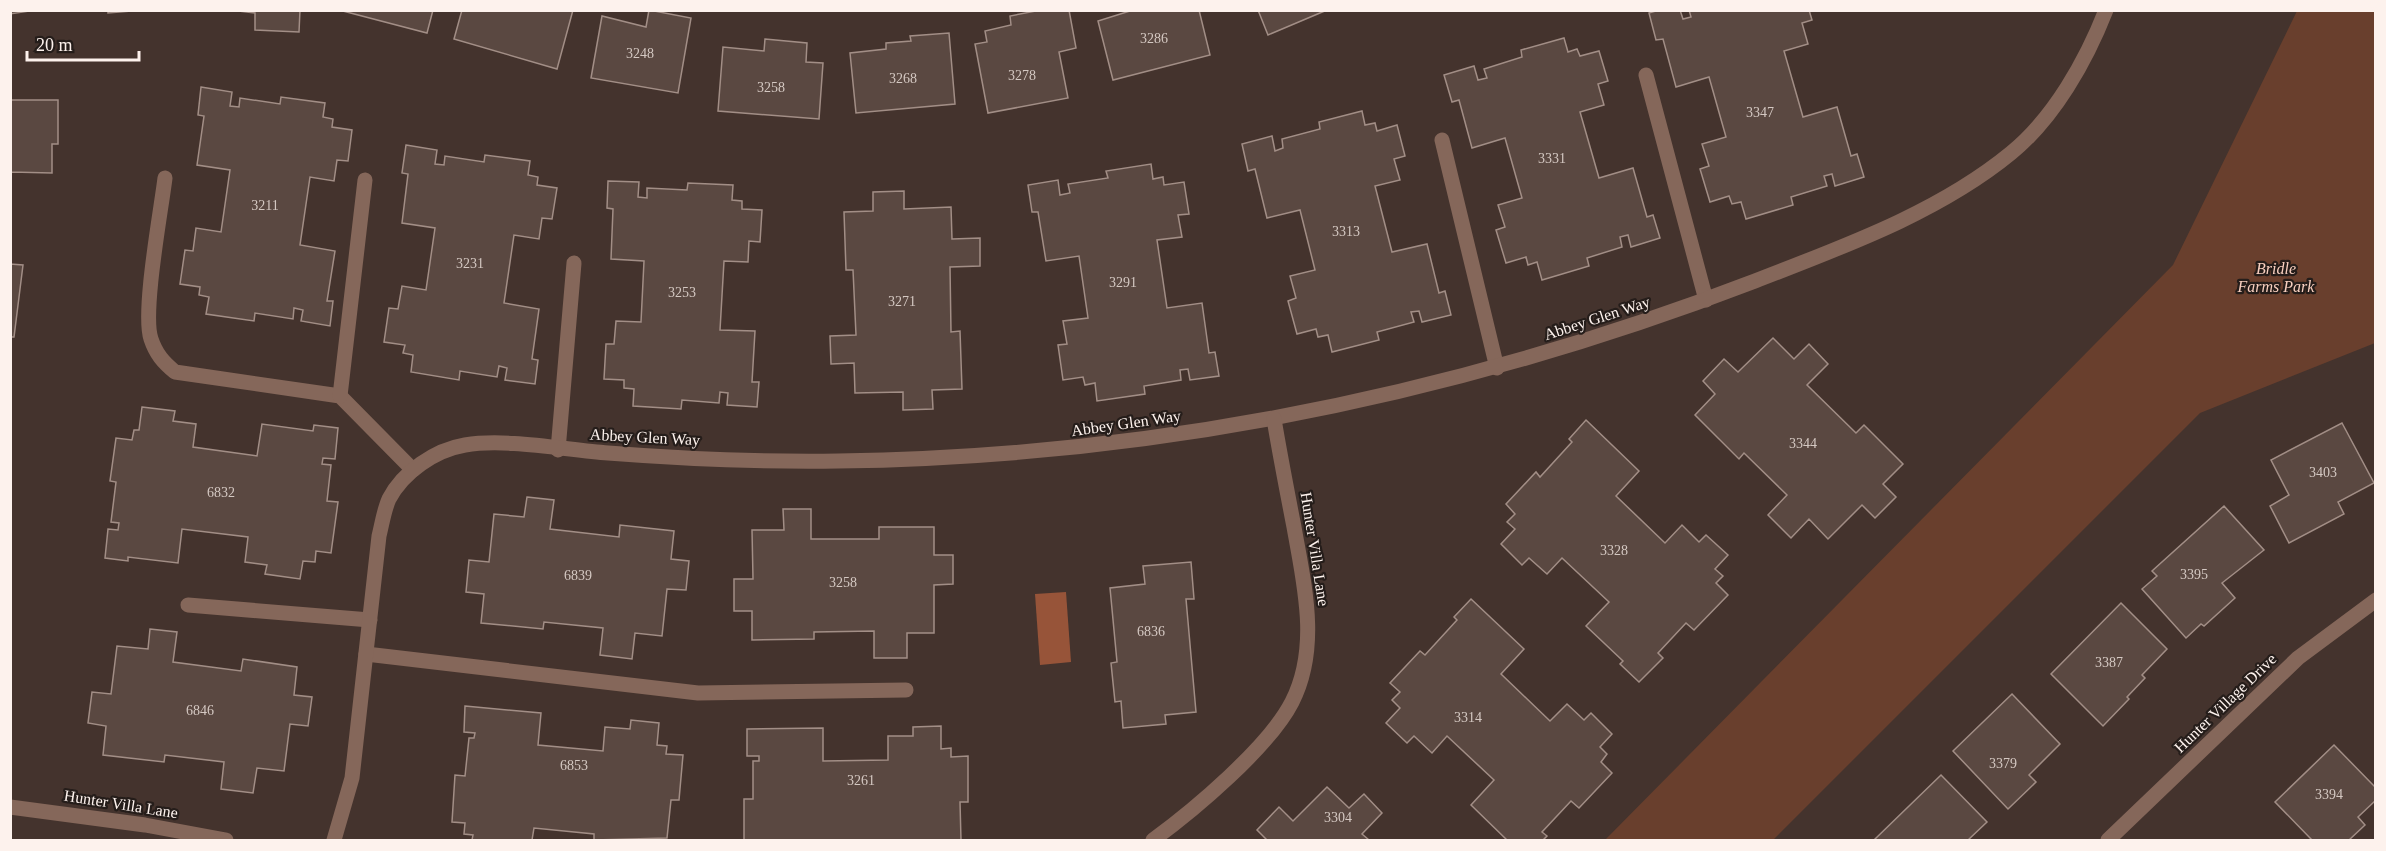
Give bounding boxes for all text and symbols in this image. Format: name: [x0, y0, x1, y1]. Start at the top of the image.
scale bar: [27, 24, 140, 62]
house number: 3286: [1140, 31, 1168, 46]
text: 20 m: [36, 35, 73, 55]
house number: 3248: [626, 46, 654, 61]
house number: 3278: [1008, 68, 1036, 83]
house number: 3268: [889, 71, 917, 86]
house number: 3258: [757, 80, 785, 95]
house number: 3347: [1746, 105, 1774, 120]
house number: 3331: [1538, 151, 1566, 166]
house number: 3211: [251, 198, 279, 213]
house number: 3313: [1332, 224, 1360, 239]
house number: 3231: [456, 256, 484, 271]
park label: Bridle Farms Park: [2237, 260, 2315, 295]
house number: 3291: [1109, 275, 1137, 290]
house number: 3253: [668, 285, 696, 300]
street label: Abbey Glen Way: [1542, 293, 1652, 344]
house number: 3271: [888, 294, 916, 309]
street label: Abbey Glen Way: [1070, 407, 1182, 440]
street label: Abbey Glen Way: [589, 426, 701, 449]
house number: 3344: [1789, 436, 1817, 451]
house number: 3403: [2309, 465, 2337, 480]
house number: 6832: [207, 485, 235, 500]
street label: Hunter Villa Lane: [1298, 491, 1332, 607]
house number: 3328: [1600, 543, 1628, 558]
house number: 3395: [2180, 567, 2208, 582]
house number: 6839: [564, 568, 592, 583]
house number: 3258: [829, 575, 857, 590]
house number: 6836: [1137, 624, 1165, 639]
street label: Hunter Village Drive: [2171, 650, 2280, 757]
house number: 3387: [2095, 655, 2123, 670]
house number: 6846: [186, 703, 214, 718]
house number: 3314: [1454, 710, 1482, 725]
house number: 3379: [1989, 756, 2017, 771]
house number: 6853: [560, 758, 588, 773]
house number: 3261: [847, 773, 875, 788]
street label: Hunter Villa Lane: [63, 787, 179, 821]
house number: 3394: [2315, 787, 2343, 802]
house number: 3304: [1324, 810, 1352, 825]

